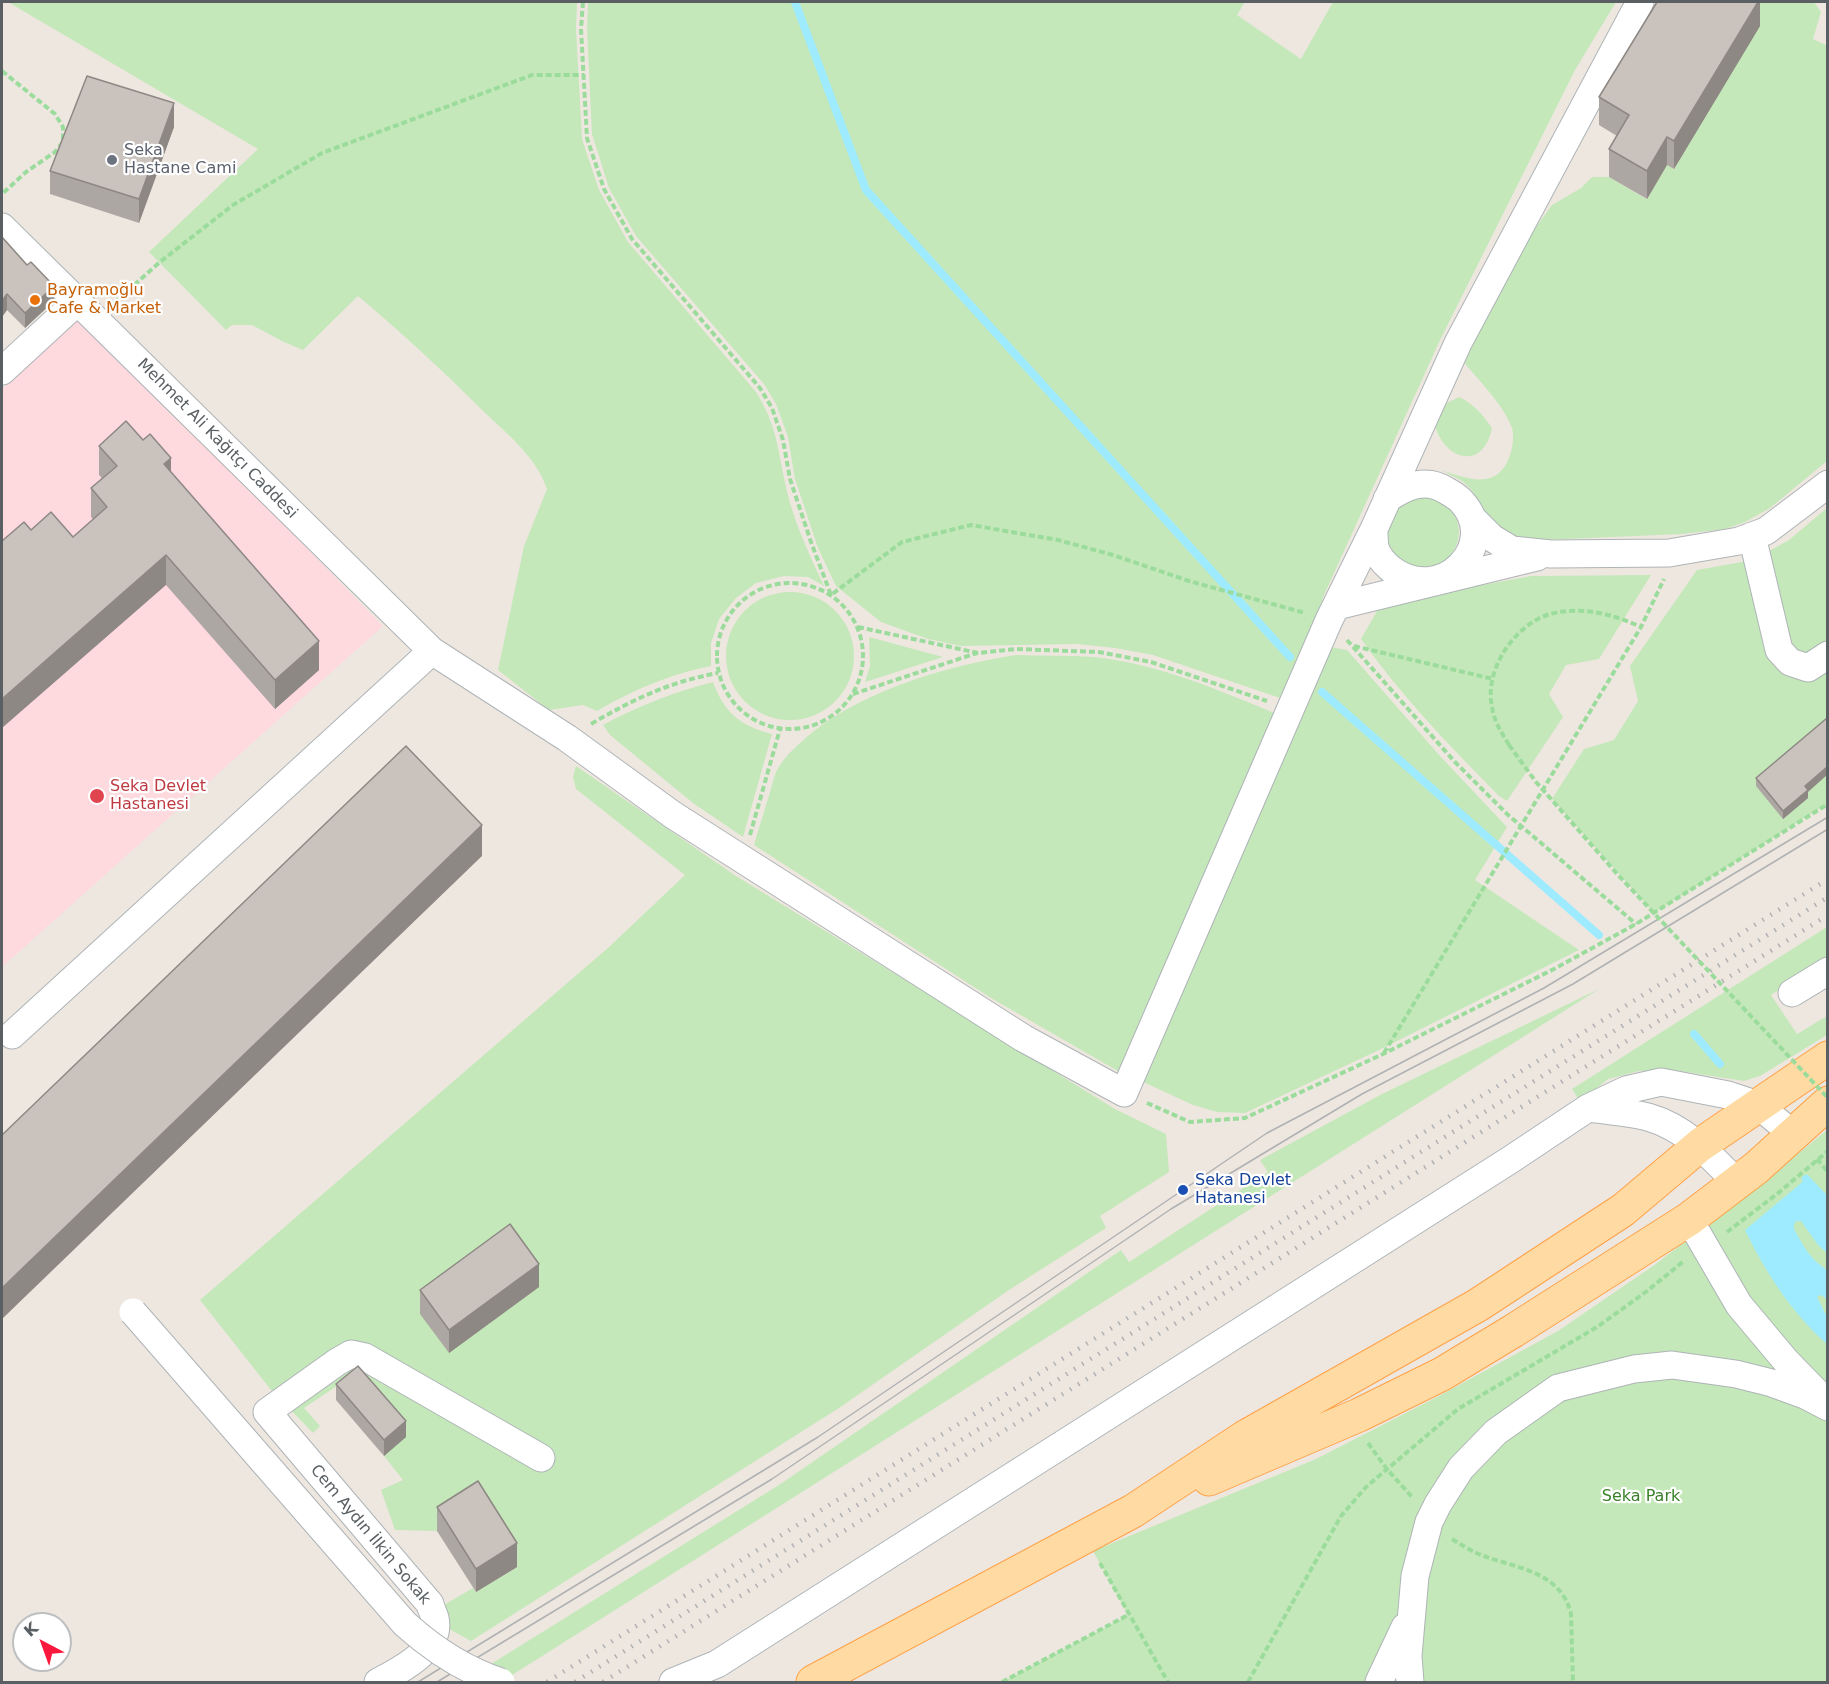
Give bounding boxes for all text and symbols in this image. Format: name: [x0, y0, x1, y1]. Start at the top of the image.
place label: Seka Hastane Cami: [124, 141, 236, 179]
marker: Seka Hastane Cami: [105, 153, 119, 167]
place label: Bayramoğlu Cafe & Market: [47, 281, 161, 319]
marker: Bayramoğlu Cafe & Market: [28, 293, 42, 307]
street label: Mehmet Ali Kağıtçı Caddesi: [133, 355, 301, 523]
place label: Seka Devlet Hastanesi: [110, 777, 206, 815]
marker: Seka Devlet Hastanesi: [88, 787, 106, 805]
place label: Seka Devlet Hatanesi: [1195, 1171, 1291, 1209]
marker: Seka Devlet Hatanesi: [1176, 1183, 1190, 1197]
street label: Cem Aydın İlkin Sokak: [306, 1461, 434, 1609]
park label: Seka Park: [1602, 1487, 1680, 1507]
north arrow: [12, 1612, 72, 1672]
text: K: [20, 1618, 42, 1641]

